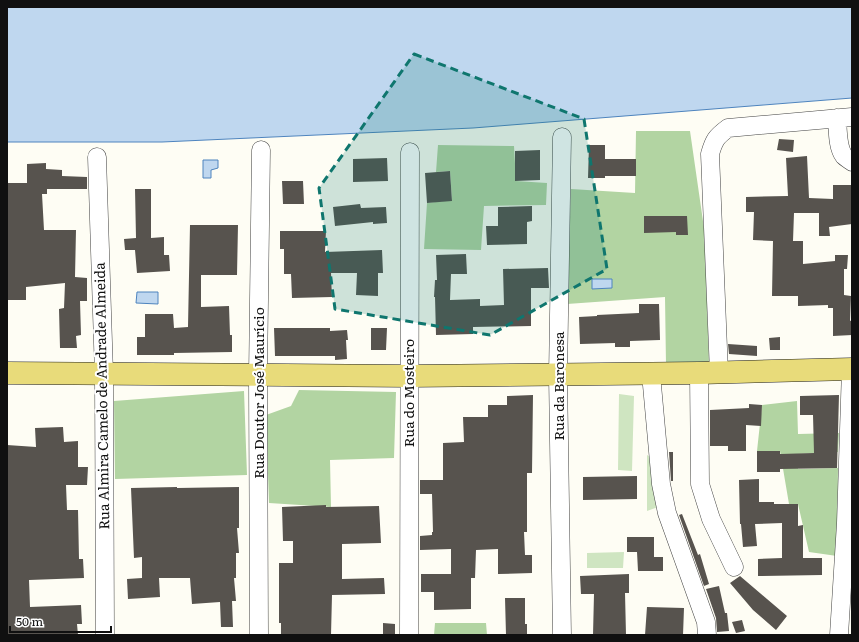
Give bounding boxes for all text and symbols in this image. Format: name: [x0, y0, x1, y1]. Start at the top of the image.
street label: Rua Almira Camelo de Andrade Almeida: [89, 262, 113, 530]
street label: Rua Doutor José Maurício: [248, 307, 268, 479]
street label: Rua da Baronesa: [548, 331, 568, 440]
street label: Rua do Mosteiro: [398, 339, 418, 447]
scale bar: [10, 608, 111, 634]
text: 50 m: [16, 612, 43, 630]

